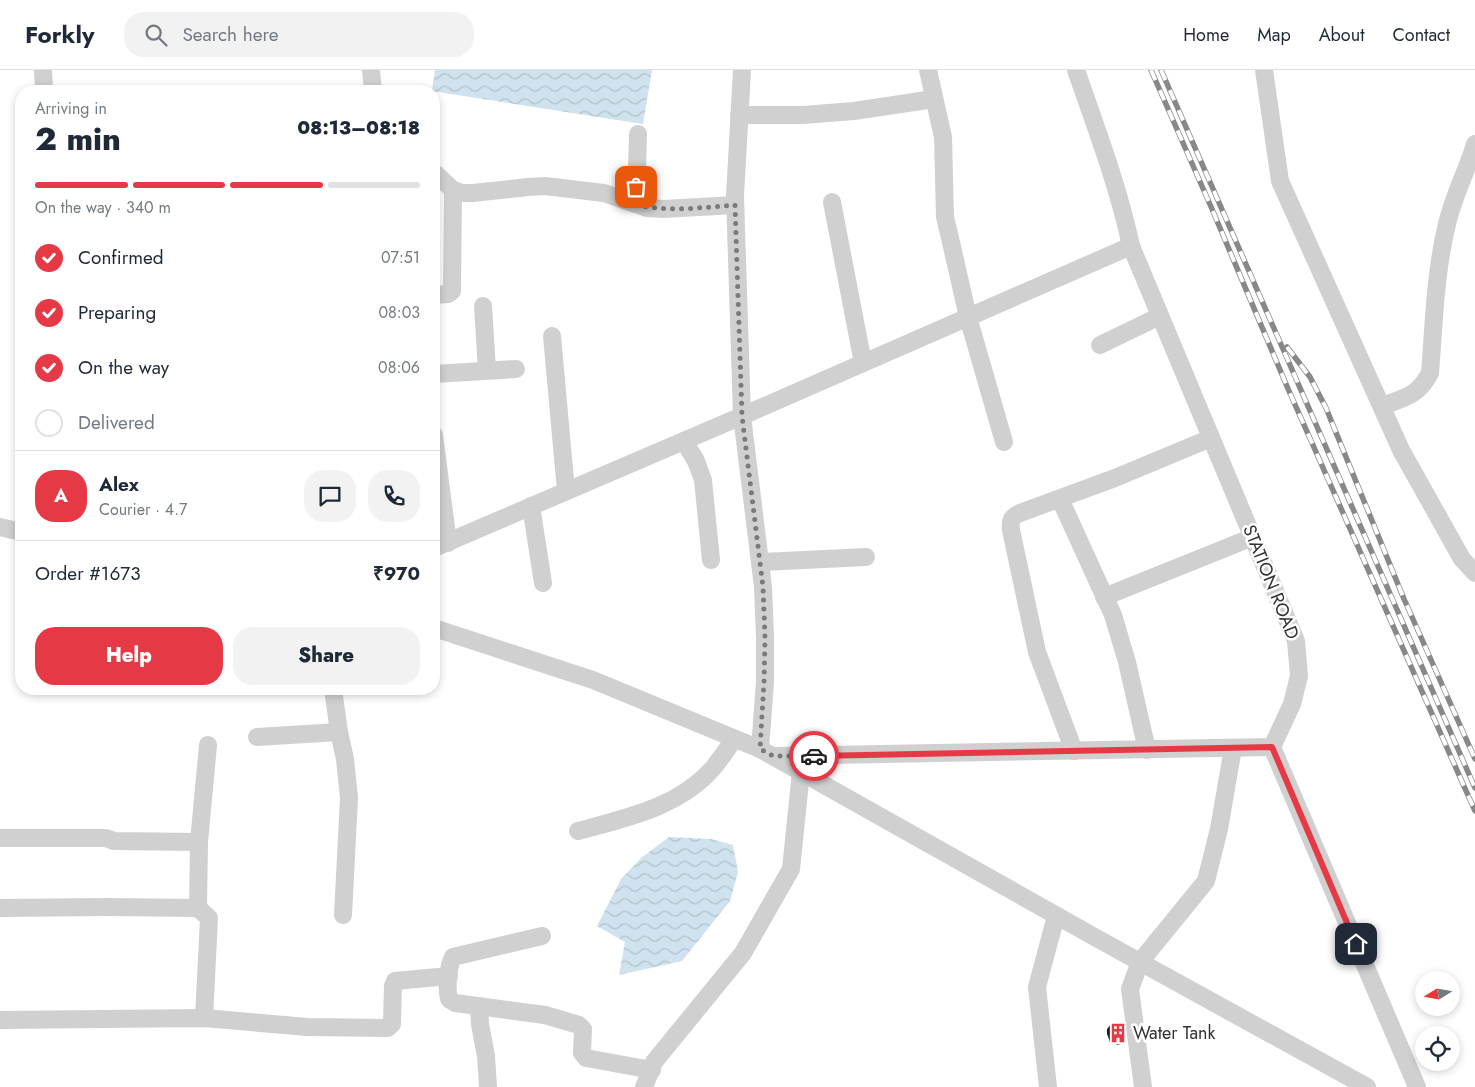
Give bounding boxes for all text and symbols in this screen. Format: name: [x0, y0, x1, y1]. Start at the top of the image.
search box: [124, 12, 474, 57]
text: Forkly: [25, 17, 94, 52]
icon: search: [142, 21, 170, 49]
text: Search here: [182, 21, 279, 48]
text: Home: [1183, 22, 1229, 48]
text: Map: [1257, 22, 1291, 48]
text: About: [1319, 22, 1364, 48]
text: Contact: [1392, 22, 1450, 48]
text: Arriving in: [35, 97, 107, 120]
text: 08:13–08:18: [297, 114, 420, 141]
text: 2 min: [35, 116, 121, 162]
pin: [615, 166, 657, 208]
icon: bag: [622, 173, 650, 201]
text: On the way · 340 m: [35, 196, 171, 219]
icon: check: [35, 244, 63, 272]
text: Confirmed: [78, 244, 164, 271]
text: 07:51: [381, 246, 420, 269]
icon: check: [35, 299, 63, 327]
text: Preparing: [78, 299, 156, 326]
text: 08:03: [379, 301, 420, 324]
icon: check: [35, 354, 63, 382]
text: On the way: [78, 354, 169, 381]
text: 08:06: [378, 356, 420, 379]
text: Delivered: [78, 409, 155, 436]
button: chat: [304, 470, 356, 522]
button: phone: [368, 470, 420, 522]
text: Alex: [99, 471, 139, 498]
text: A: [54, 482, 68, 509]
text: Courier · 4.7: [99, 498, 187, 521]
street label: STATION ROAD: [1236, 521, 1306, 643]
text: Order #1673: [35, 560, 141, 587]
text: ₹970: [373, 560, 420, 587]
button: Help: [35, 627, 223, 685]
button: Share: [233, 627, 420, 685]
courier: [789, 731, 839, 781]
icon: car: [800, 742, 828, 770]
pin: [1335, 923, 1377, 965]
icon: home: [1342, 930, 1370, 958]
north arrow: [1415, 971, 1460, 1016]
map controls: [1415, 971, 1460, 1071]
place label: Water Tank: [1133, 1020, 1216, 1046]
building icon: Water Tank: [1107, 1022, 1129, 1044]
button: locate: [1415, 1026, 1460, 1071]

